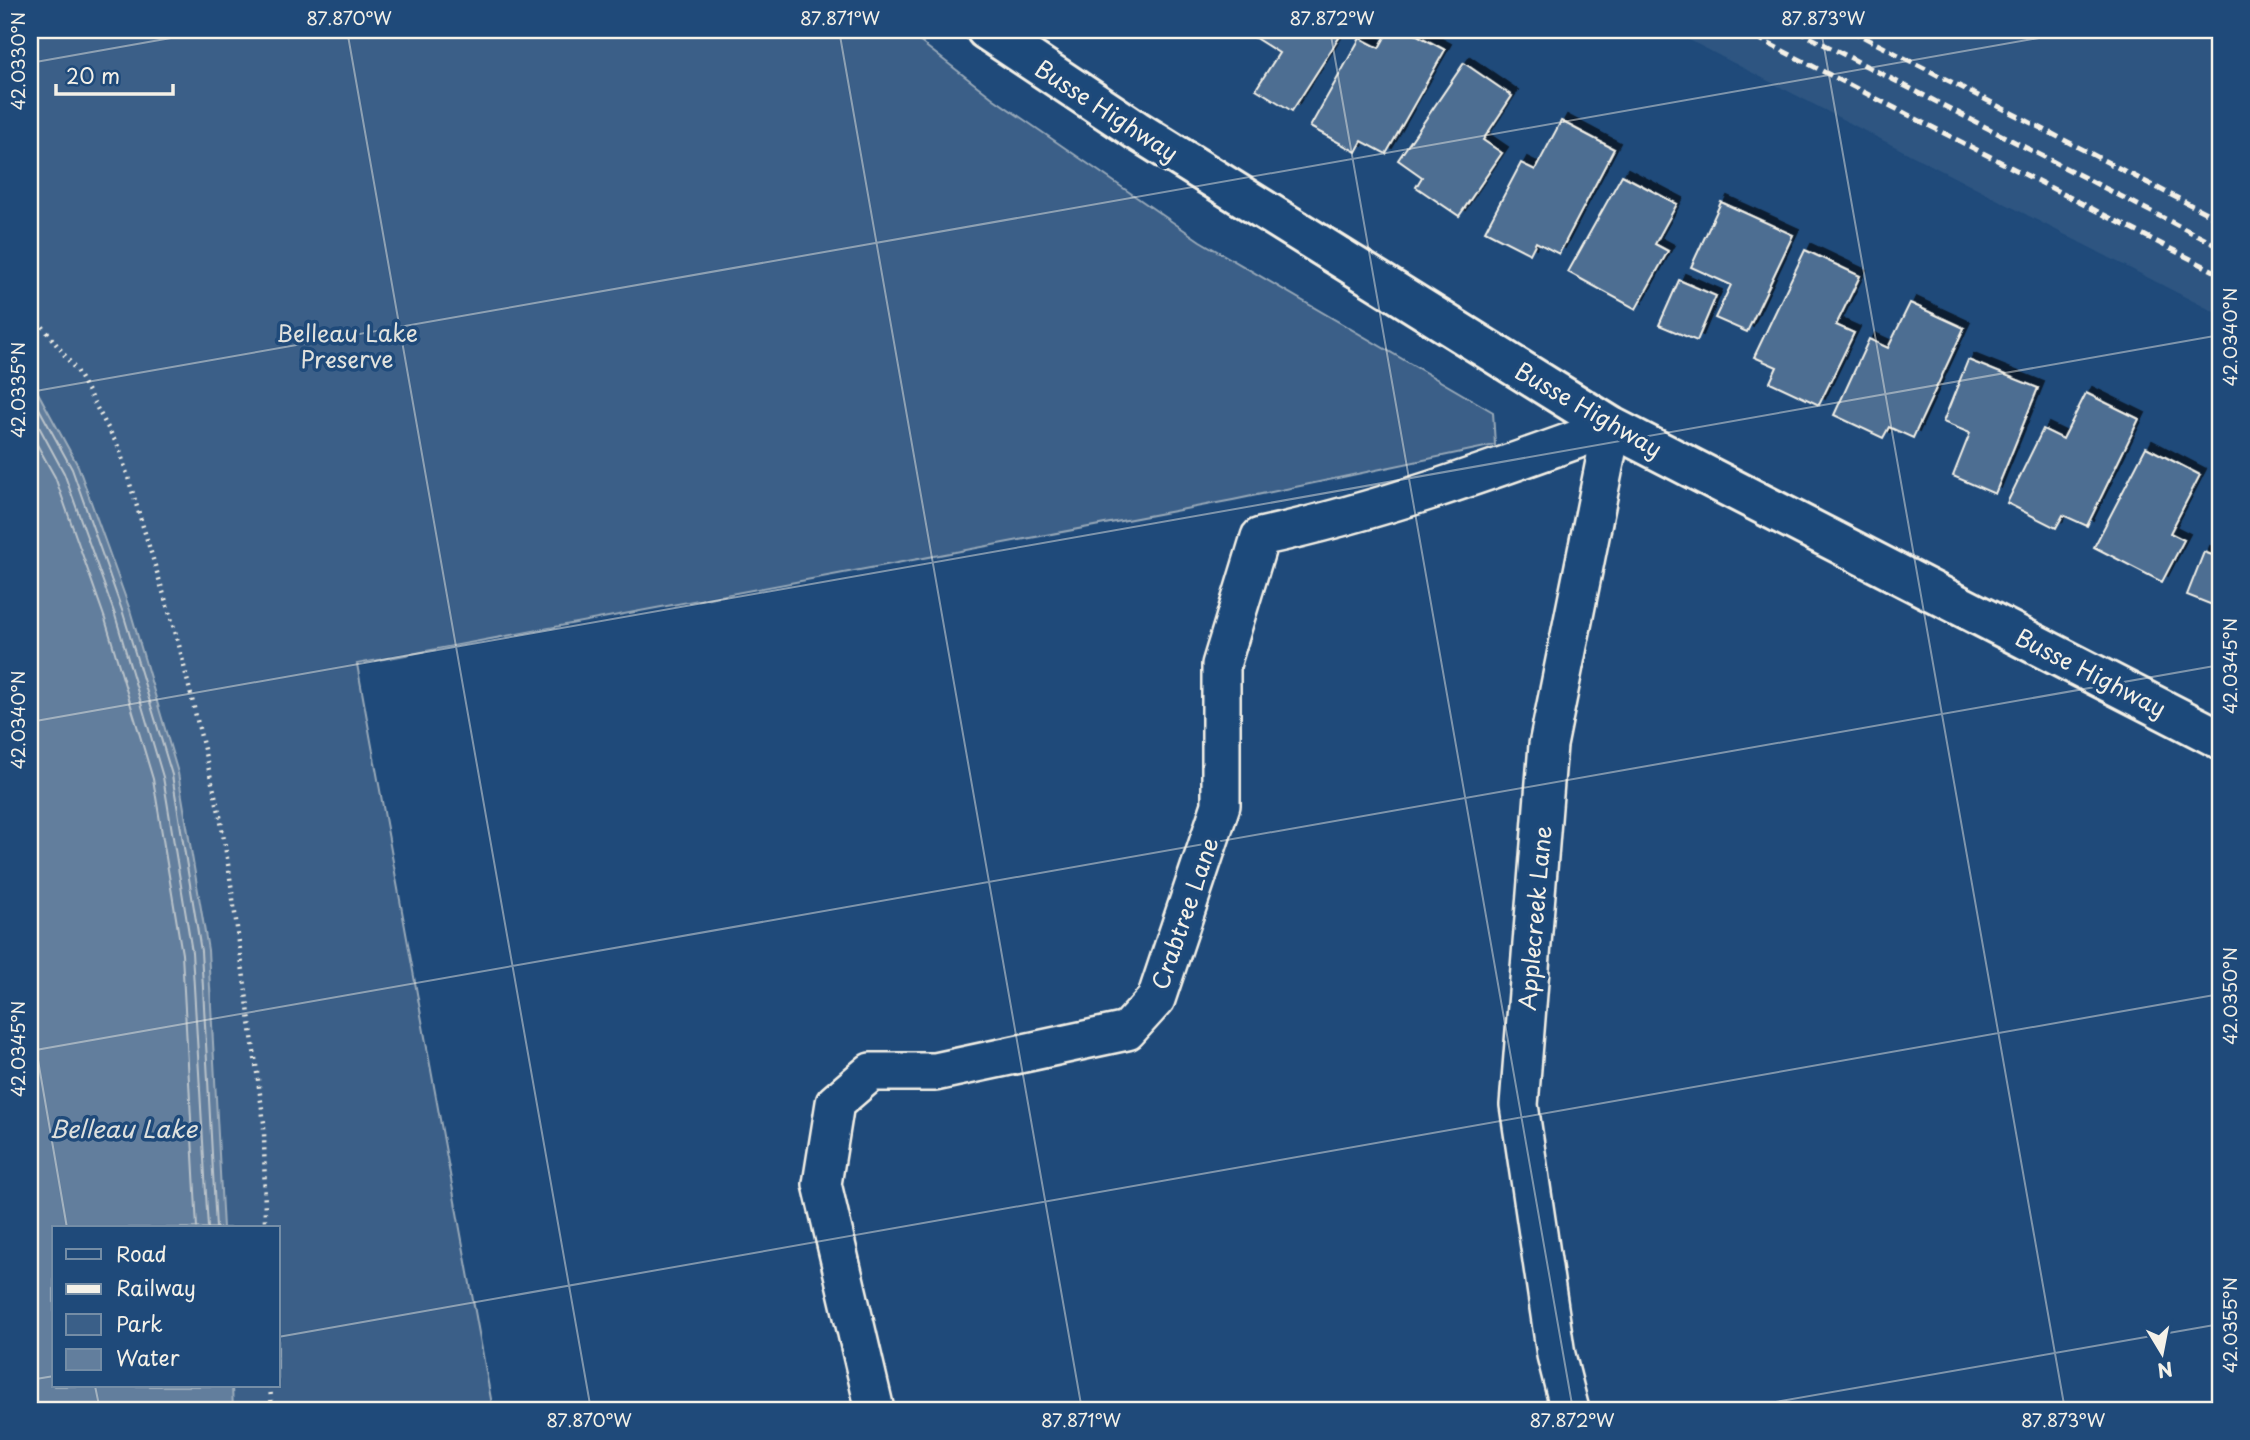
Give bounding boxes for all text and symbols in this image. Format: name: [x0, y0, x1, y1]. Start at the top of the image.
text: 87.870°W: [306, 4, 392, 31]
text: 87.871°W: [800, 4, 880, 31]
text: 87.872°W: [1289, 4, 1375, 31]
text: 87.873°W: [1781, 4, 1866, 31]
text: 42.0330°N: [4, 12, 31, 110]
street label: Busse Highway: [1028, 50, 1186, 170]
scale bar: [56, 52, 173, 96]
text: 20 m: [66, 59, 120, 91]
text: 42.0340°N: [2216, 288, 2243, 386]
park label: Belleau Lake Preserve: [276, 315, 418, 376]
text: 42.0335°N: [4, 342, 31, 438]
street label: Busse Highway: [1509, 353, 1669, 465]
text: 42.0345°N: [2216, 618, 2243, 714]
street label: Busse Highway: [2010, 619, 2172, 725]
text: 42.0340°N: [4, 671, 31, 769]
street label: Applecreek Lane: [1508, 824, 1560, 1012]
street label: Crabtree Lane: [1142, 832, 1226, 994]
text: 42.0350°N: [2216, 947, 2243, 1045]
text: 42.0345°N: [4, 1001, 31, 1097]
water label: Belleau Lake: [49, 1110, 198, 1146]
legend: [52, 1226, 280, 1388]
text: Road: [116, 1237, 167, 1269]
text: Railway: [116, 1271, 196, 1303]
text: 42.0355°N: [2216, 1277, 2243, 1373]
text: Park: [116, 1307, 163, 1339]
north arrow: [2128, 1318, 2198, 1388]
text: Water: [116, 1341, 180, 1373]
text: N: [2155, 1356, 2175, 1386]
text: 87.870°W: [546, 1406, 632, 1433]
text: 87.871°W: [1041, 1406, 1121, 1433]
text: 87.872°W: [1529, 1406, 1615, 1433]
text: 87.873°W: [2021, 1406, 2106, 1433]

